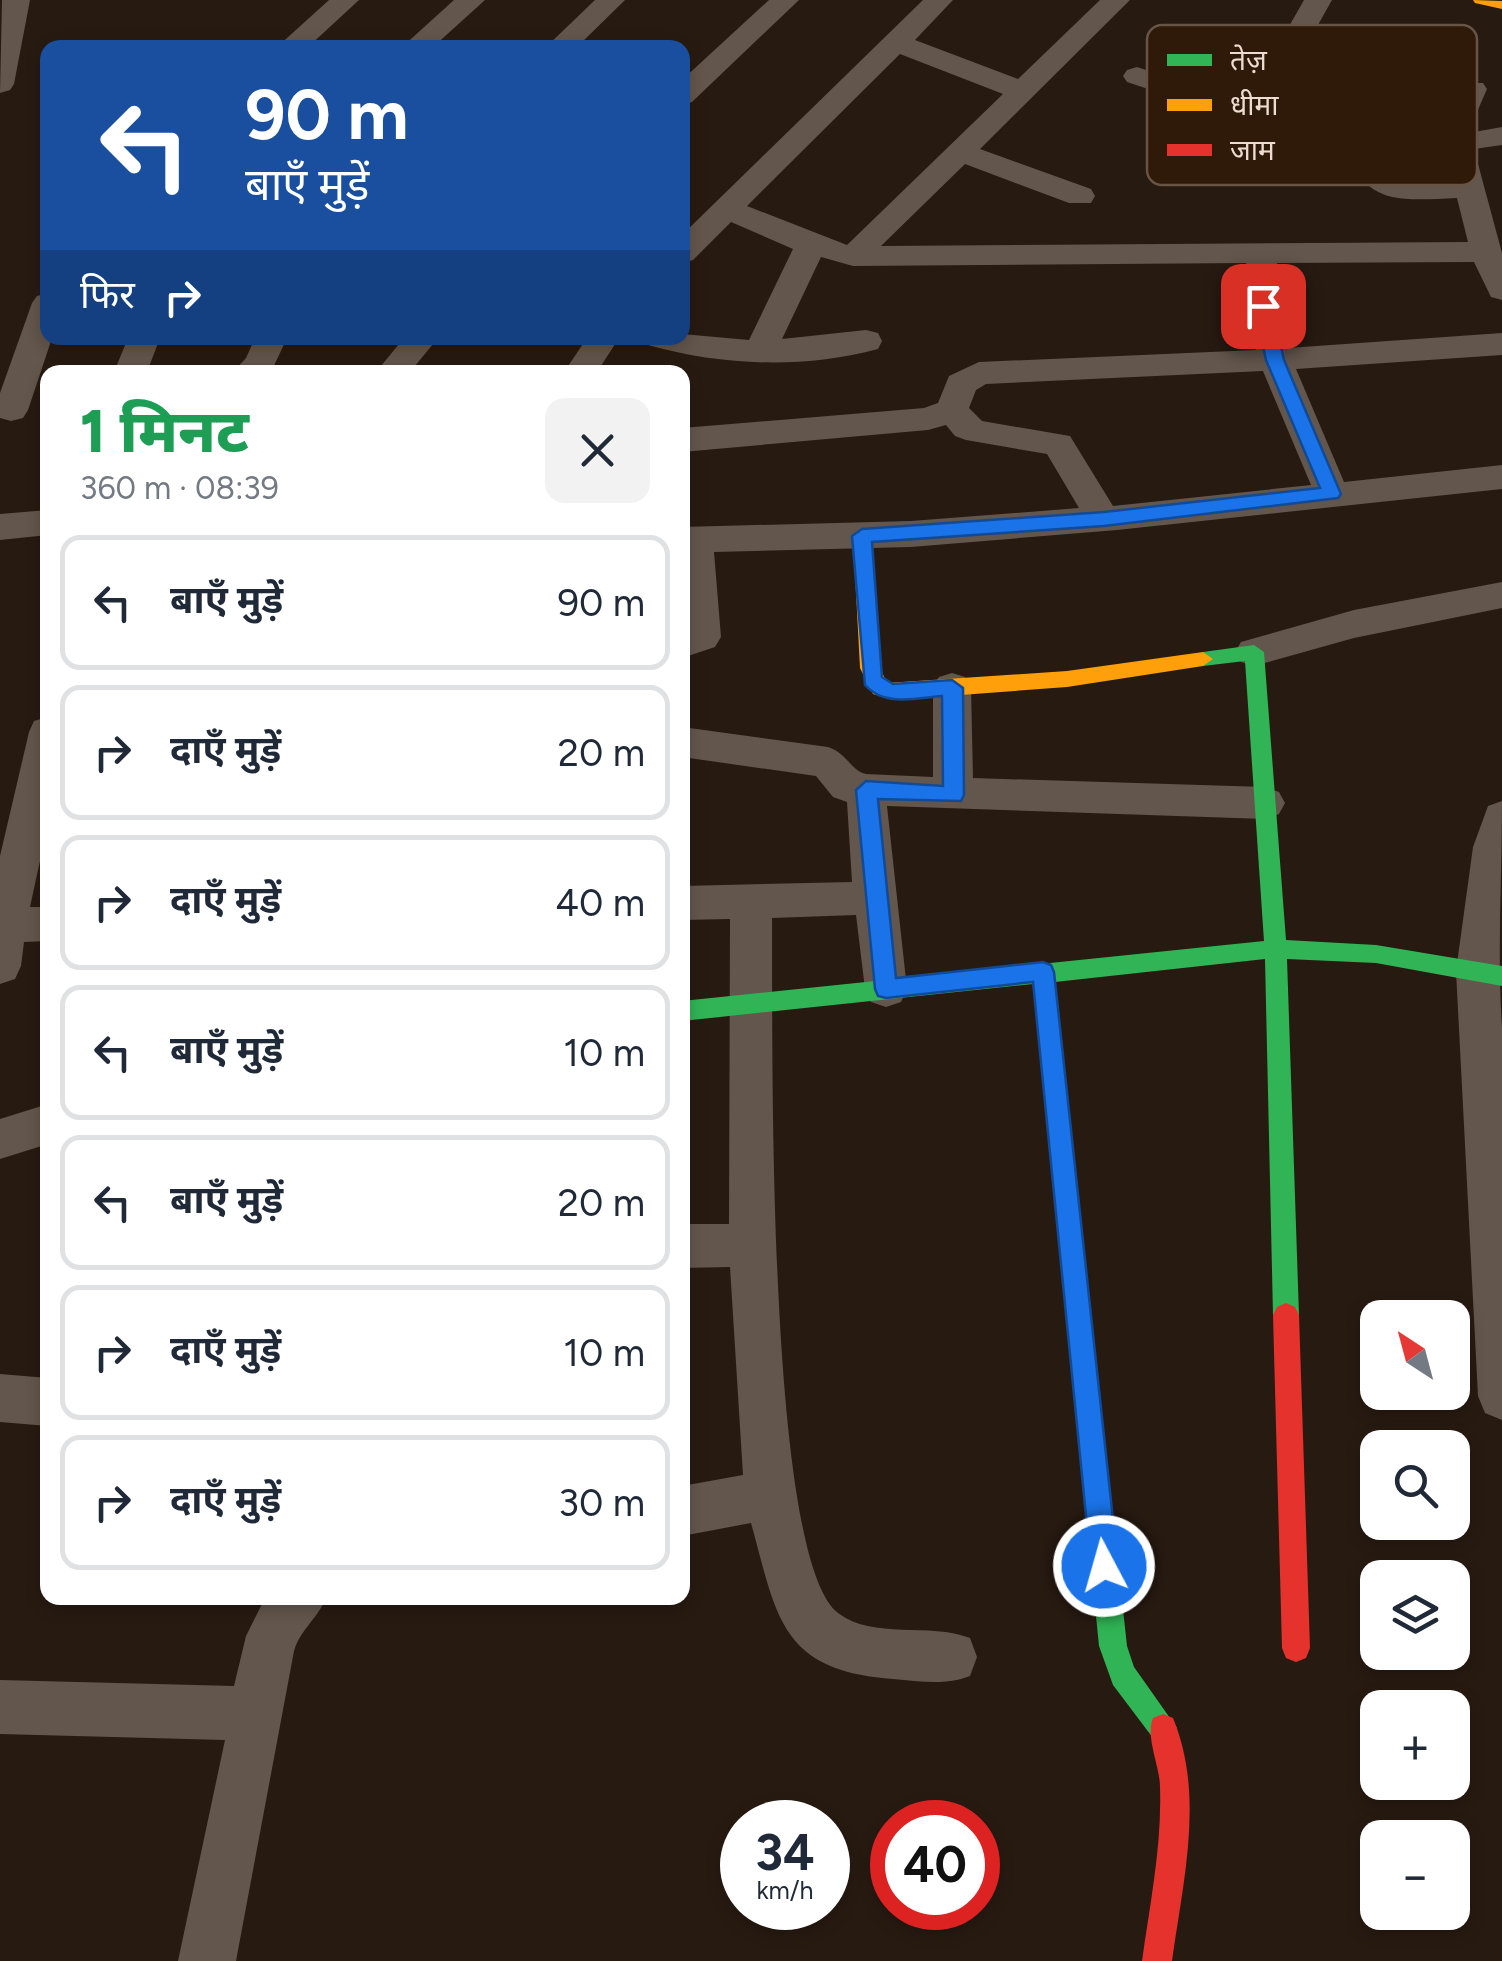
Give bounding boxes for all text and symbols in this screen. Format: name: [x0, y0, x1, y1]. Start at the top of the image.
legend: [1147, 25, 1477, 185]
text: तेज़: [1230, 43, 1268, 77]
text: 90 m: [245, 72, 409, 157]
icon: left: [80, 80, 210, 210]
text: धीमा: [1230, 88, 1279, 122]
text: जाम: [1230, 133, 1276, 167]
text: बाएँ मुड़ें: [245, 157, 369, 211]
pin: [1221, 264, 1306, 349]
icon: right: [155, 270, 210, 325]
text: फिर: [80, 272, 135, 318]
icon: arrive: [1236, 279, 1291, 334]
text: 1 मिनट: [80, 395, 249, 467]
button: close: [545, 398, 650, 503]
text: 360 m · 08:39: [80, 469, 279, 507]
icon: left: [85, 575, 140, 630]
text: बाएँ मुड़ें: [170, 577, 283, 623]
text: 90 m: [557, 580, 645, 626]
icon: right: [85, 725, 140, 780]
text: दाएँ मुड़ें: [170, 727, 281, 773]
text: 20 m: [558, 730, 645, 776]
icon: right: [85, 875, 140, 930]
text: दाएँ मुड़ें: [170, 877, 281, 923]
text: 40 m: [555, 880, 645, 926]
icon: left: [85, 1025, 140, 1080]
text: बाएँ मुड़ें: [170, 1027, 283, 1073]
text: 10 m: [563, 1030, 645, 1076]
icon: left: [85, 1175, 140, 1230]
text: बाएँ मुड़ें: [170, 1177, 283, 1223]
text: 20 m: [558, 1180, 645, 1226]
north arrow: [1360, 1300, 1470, 1410]
map controls: [1360, 1300, 1470, 1930]
icon: right: [85, 1325, 140, 1380]
text: दाएँ मुड़ें: [170, 1327, 281, 1373]
text: 10 m: [563, 1330, 645, 1376]
button: search: [1360, 1430, 1470, 1540]
icon: right: [85, 1475, 140, 1530]
text: दाएँ मुड़ें: [170, 1477, 281, 1523]
text: 30 m: [558, 1480, 645, 1526]
position arrow: [1052, 1514, 1156, 1618]
button: layers: [1360, 1560, 1470, 1670]
button: +: [1360, 1690, 1470, 1800]
speed limit sign: 40: [870, 1800, 1000, 1930]
button: −: [1360, 1820, 1470, 1930]
text: 34: [755, 1822, 815, 1883]
text: km/h: [756, 1875, 814, 1905]

